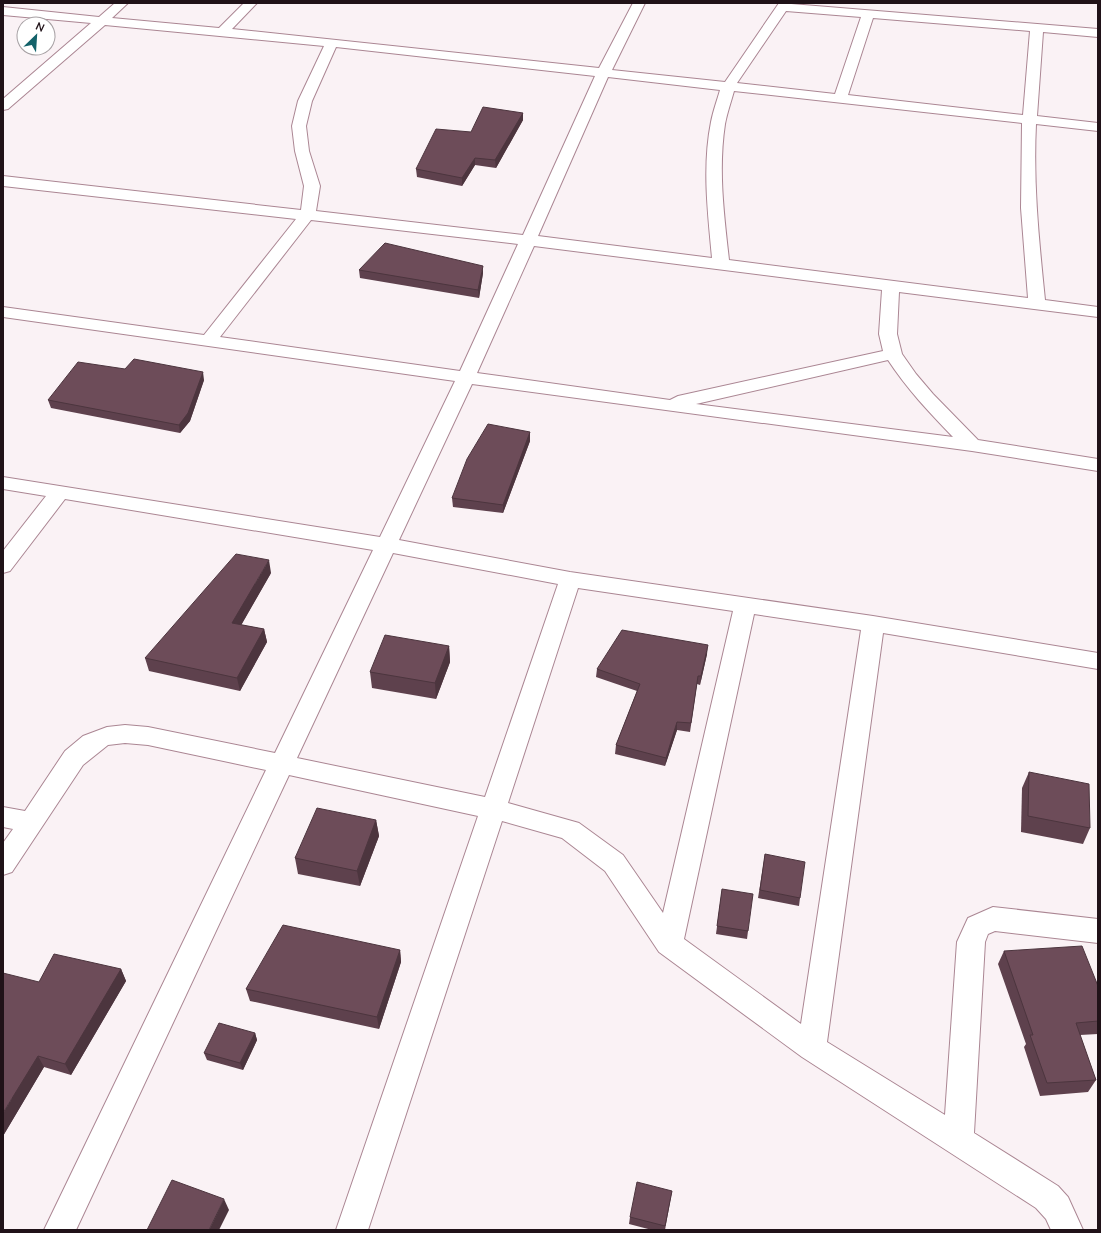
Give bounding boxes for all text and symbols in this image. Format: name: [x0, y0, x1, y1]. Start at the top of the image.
north arrow: [16, 16, 56, 56]
text: N: [33, 19, 47, 36]

